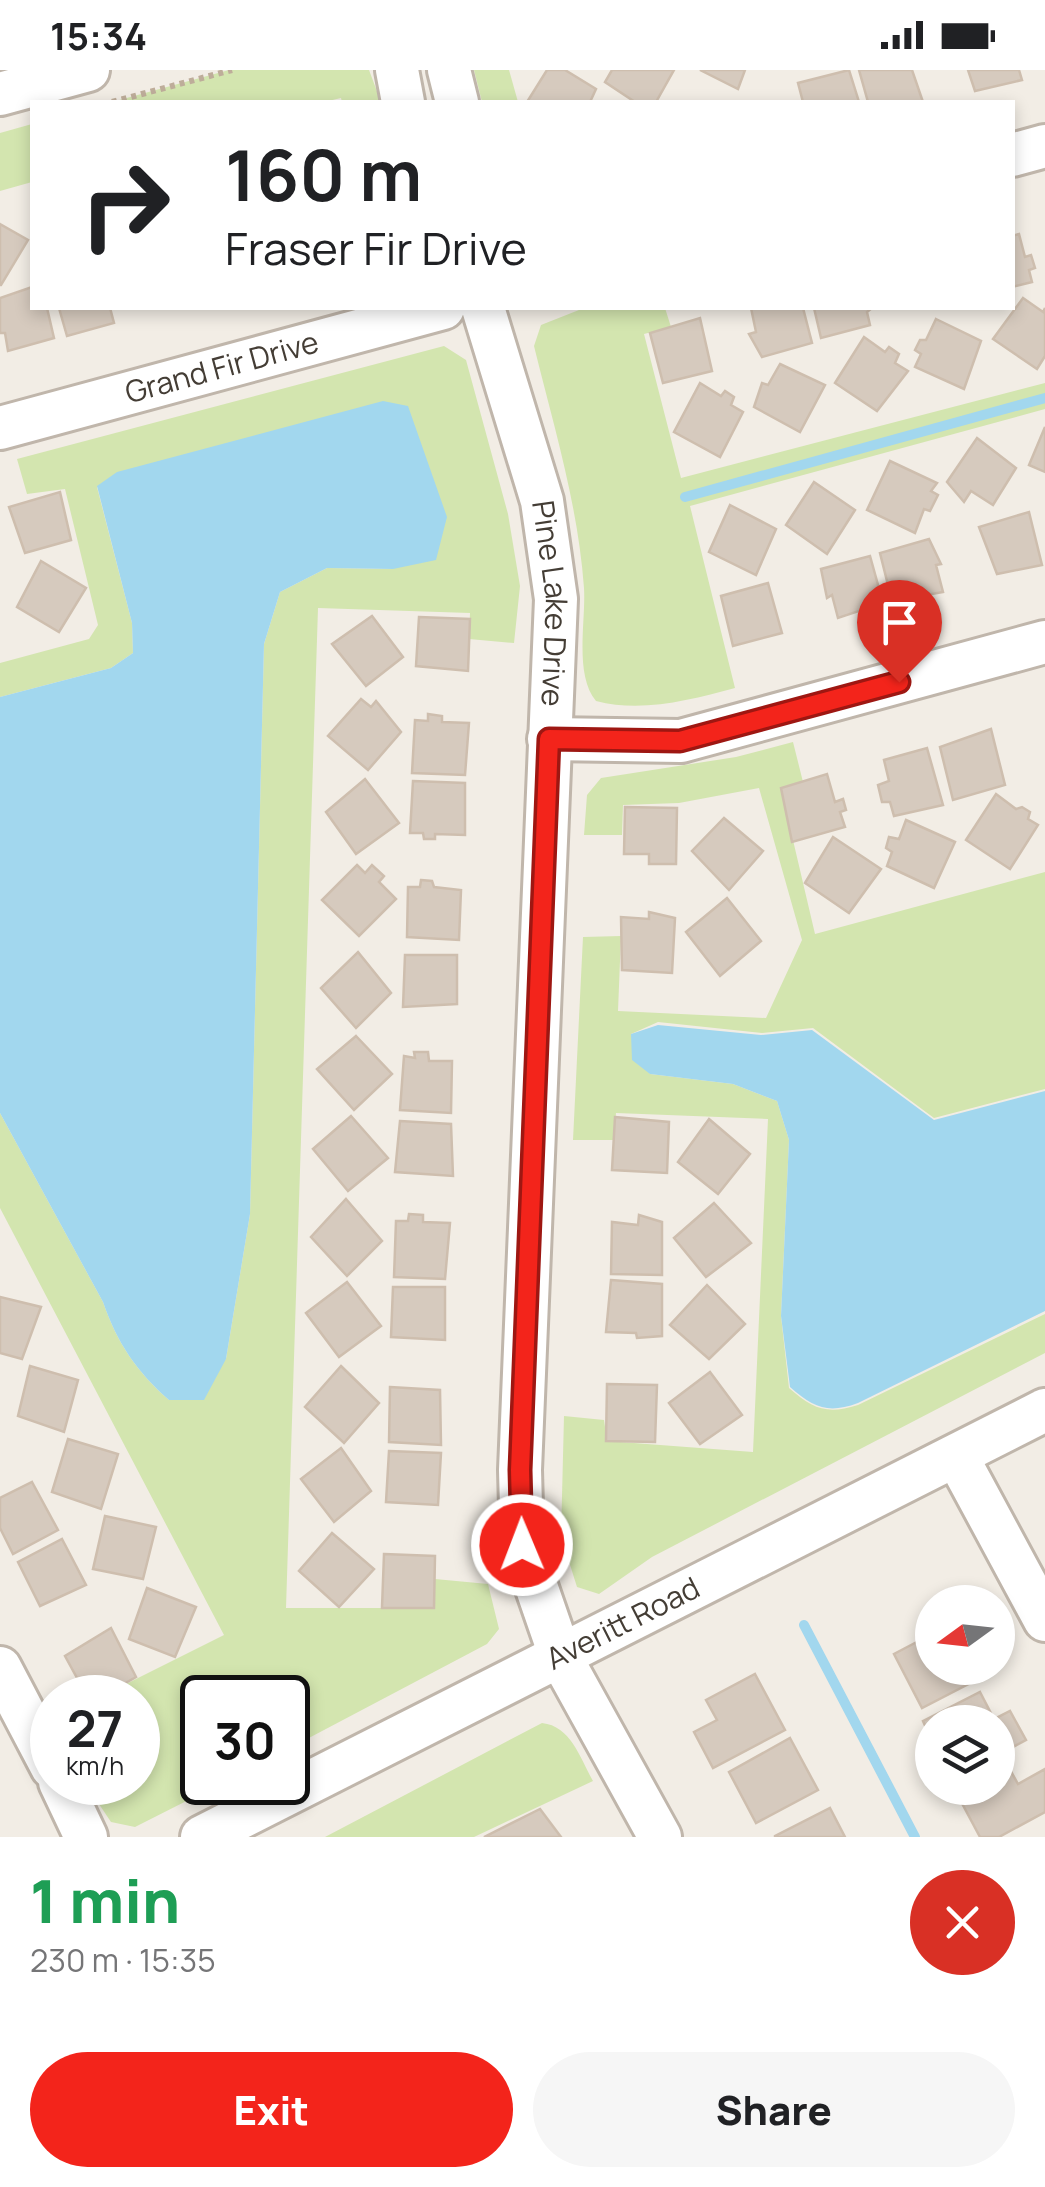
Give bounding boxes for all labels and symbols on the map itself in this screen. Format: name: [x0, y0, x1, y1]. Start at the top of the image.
street label: Grand Fir Drive: [120, 321, 323, 412]
street label: Pine Lake Drive: [523, 498, 578, 707]
pin: [857, 580, 942, 683]
position arrow: [470, 1493, 574, 1597]
street label: Averitt Road: [539, 1566, 706, 1678]
north arrow: [915, 1585, 1015, 1685]
speed limit sign: 30: [180, 1675, 310, 1805]

